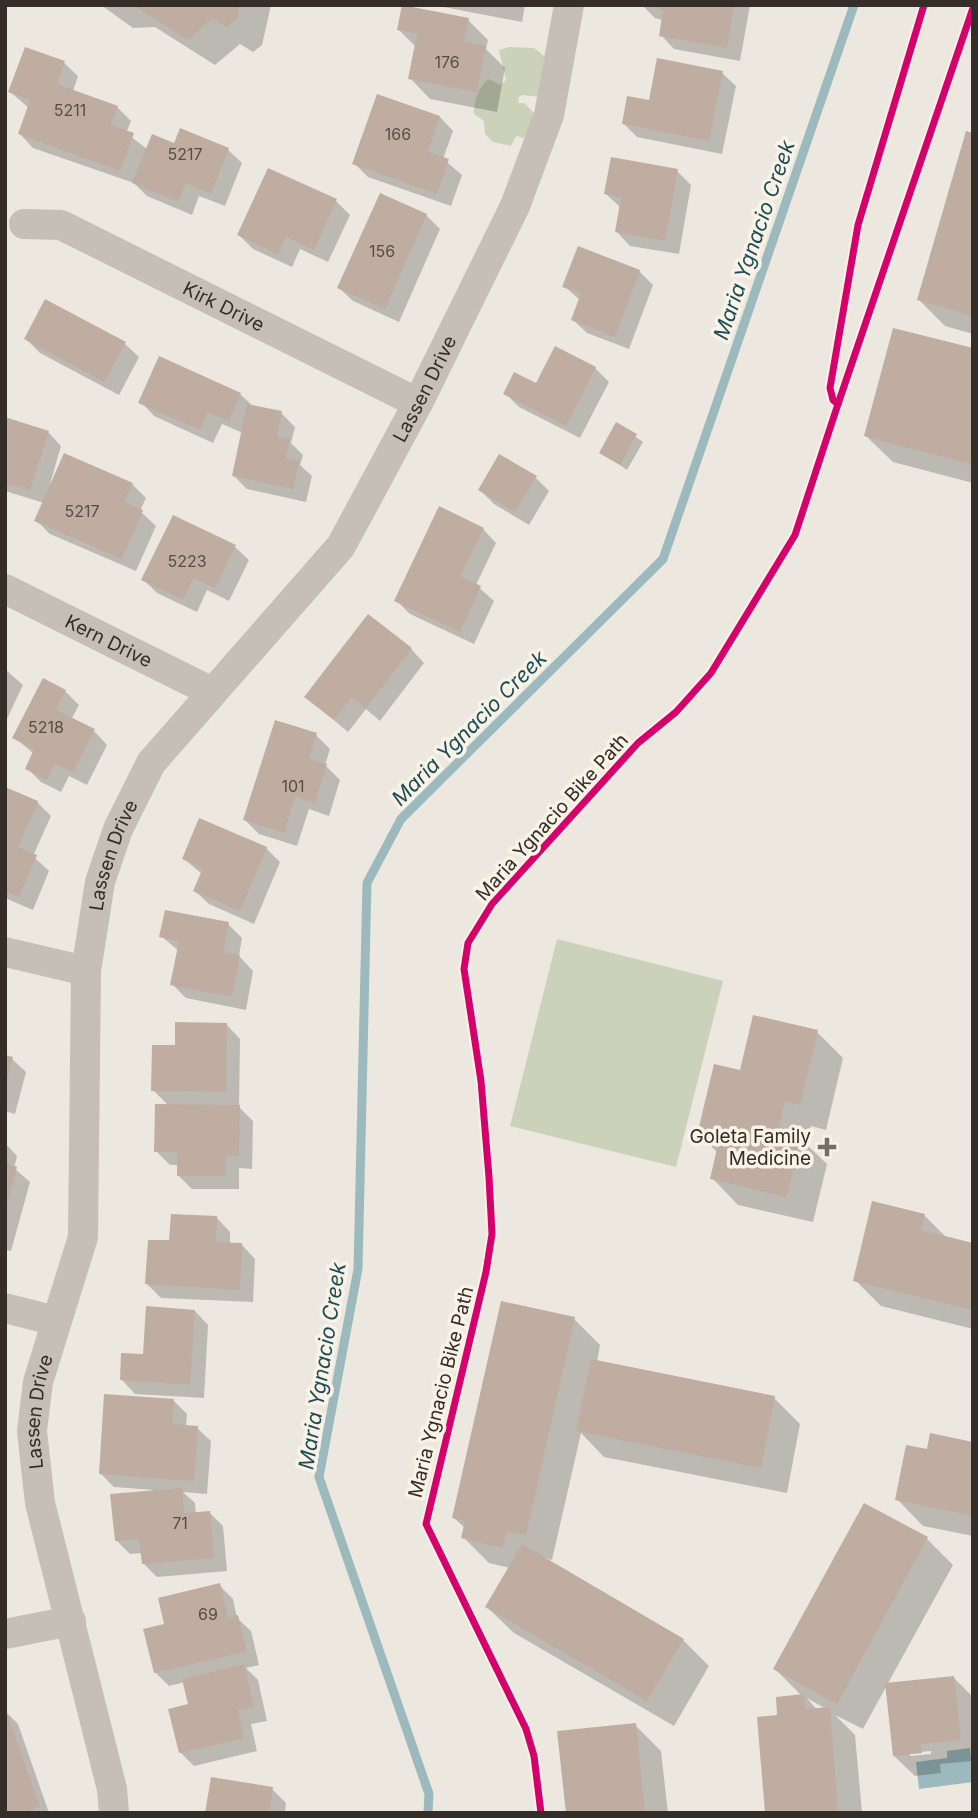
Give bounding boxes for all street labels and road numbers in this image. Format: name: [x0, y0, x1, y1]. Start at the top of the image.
street label: Kirk Drive: [179, 276, 268, 336]
street label: Lassen Drive: [388, 332, 461, 446]
street label: Kern Drive: [62, 609, 156, 672]
street label: Maria Ygnacio Bike Path: [471, 729, 633, 905]
street label: Lassen Drive: [84, 796, 142, 912]
street label: Maria Ygnacio Bike Path: [404, 1284, 478, 1500]
street label: Lassen Drive: [20, 1352, 57, 1471]

